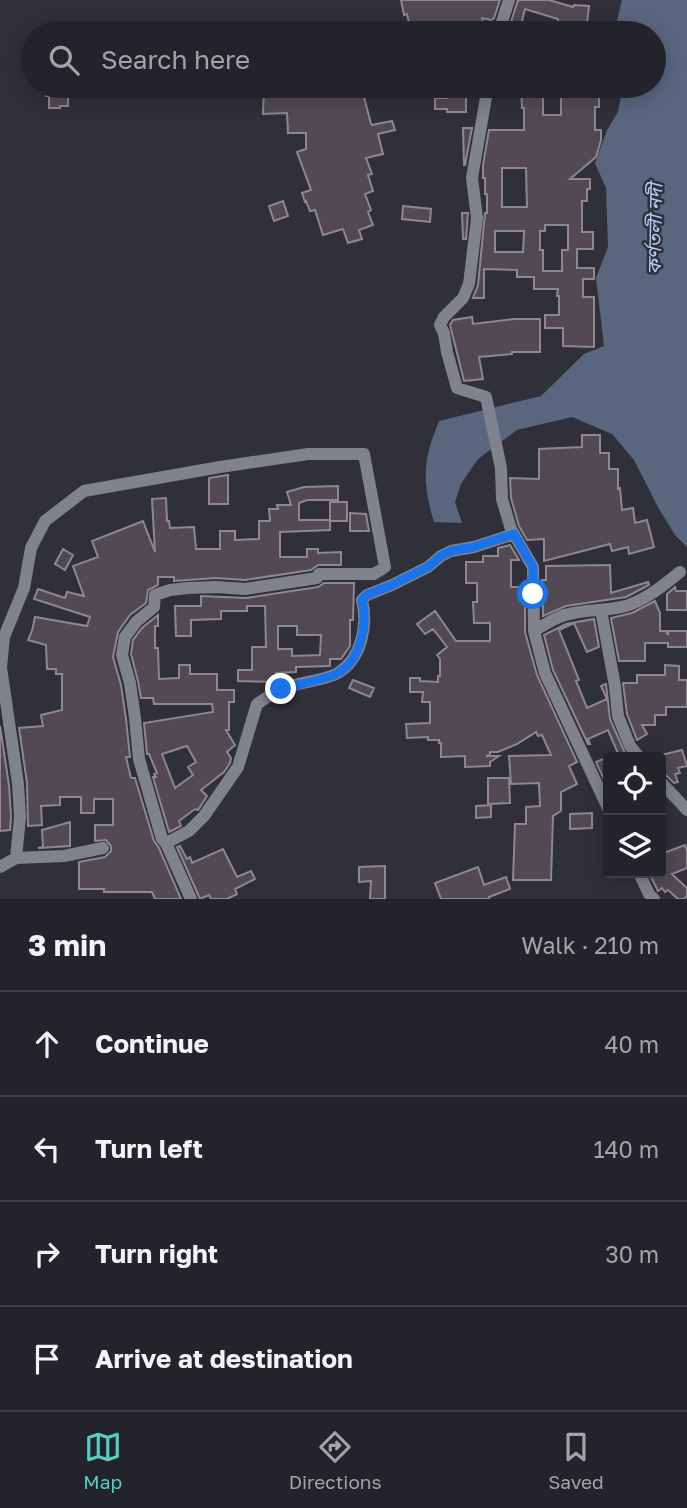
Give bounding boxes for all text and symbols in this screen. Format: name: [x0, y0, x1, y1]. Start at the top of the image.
search box: [21, 21, 666, 98]
icon: search: [45, 41, 83, 79]
text: Search here: [101, 44, 250, 75]
water label: কর্ণতলী নদী: [642, 179, 666, 275]
route start: [517, 578, 548, 609]
route end: [265, 673, 296, 704]
map controls: [603, 752, 666, 878]
button: locate: [603, 752, 666, 815]
button: layers: [603, 815, 666, 878]
text: 3 min: [28, 927, 106, 963]
text: Walk · 210 m: [521, 931, 659, 959]
icon: ahead: [28, 1025, 66, 1063]
text: Continue: [95, 1028, 209, 1059]
text: 40 m: [605, 1030, 659, 1058]
icon: left: [28, 1130, 66, 1168]
text: Turn left: [95, 1133, 203, 1164]
text: 140 m: [593, 1135, 659, 1163]
icon: right: [28, 1235, 66, 1273]
text: Turn right: [95, 1238, 218, 1269]
text: 30 m: [605, 1240, 659, 1268]
icon: arrive: [28, 1340, 66, 1378]
text: Arrive at destination: [95, 1343, 353, 1374]
tab: Map: [83, 1428, 122, 1493]
tab: Directions: [289, 1428, 382, 1493]
tab: Saved: [548, 1428, 604, 1493]

